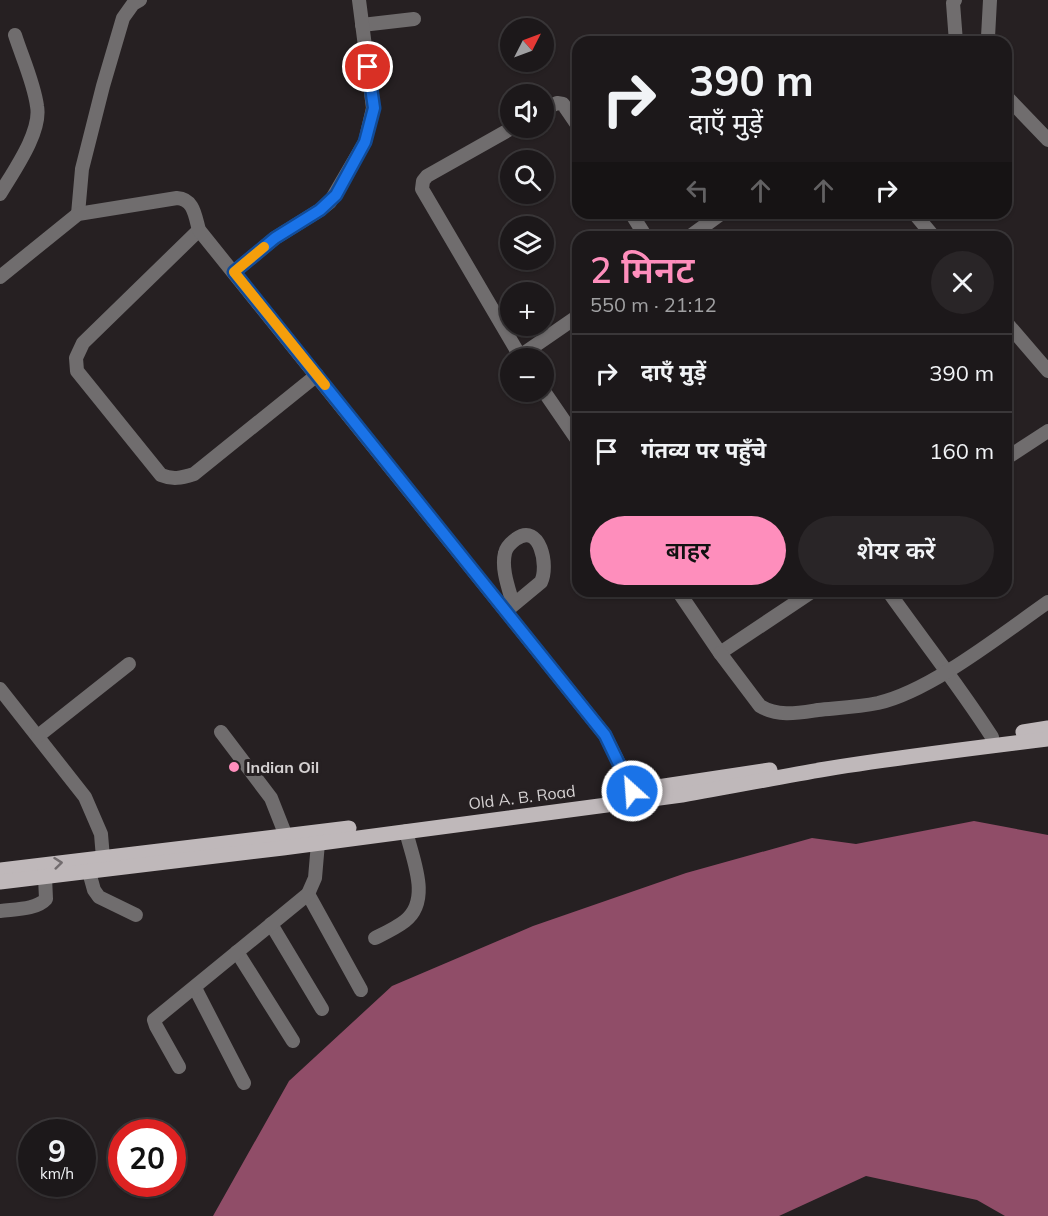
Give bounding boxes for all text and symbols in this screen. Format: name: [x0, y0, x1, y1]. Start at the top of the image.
north arrow: [500, 18, 554, 72]
map controls: [500, 18, 554, 402]
pin: [342, 41, 393, 92]
icon: arrive: [351, 50, 384, 83]
text: 390 m: [689, 54, 814, 107]
icon: right: [590, 60, 668, 138]
button: sound: [500, 84, 554, 138]
text: दाएँ मुड़ें: [689, 106, 763, 140]
button: search: [500, 150, 554, 204]
icon: left: [681, 174, 714, 207]
icon: ahead: [744, 174, 777, 207]
icon: ahead: [807, 174, 840, 207]
icon: right: [870, 174, 903, 207]
button: layers: [500, 216, 554, 270]
text: 2 मिनट: [590, 247, 694, 292]
button: close: [931, 251, 994, 314]
button: +: [500, 282, 554, 336]
text: 550 m · 21:12: [590, 292, 716, 317]
button: −: [500, 348, 554, 402]
icon: right: [590, 357, 623, 390]
text: दाएँ मुड़ें: [641, 358, 706, 386]
text: 390 m: [929, 359, 994, 387]
icon: arrive: [590, 435, 623, 468]
text: गंतव्य पर पहुँचे: [641, 436, 766, 464]
text: 160 m: [929, 437, 994, 465]
button: बाहर: [590, 516, 786, 585]
button: शेयर करें: [798, 516, 994, 585]
place label: Indian Oil: [246, 757, 319, 777]
position arrow: [600, 759, 664, 823]
marker: Indian Oil: [227, 760, 241, 774]
street label: Old A. B. Road: [467, 781, 577, 813]
one-way arrow: [54, 857, 63, 870]
speed limit sign: 20: [108, 1119, 186, 1197]
text: 9: [48, 1132, 66, 1170]
text: km/h: [40, 1164, 74, 1183]

